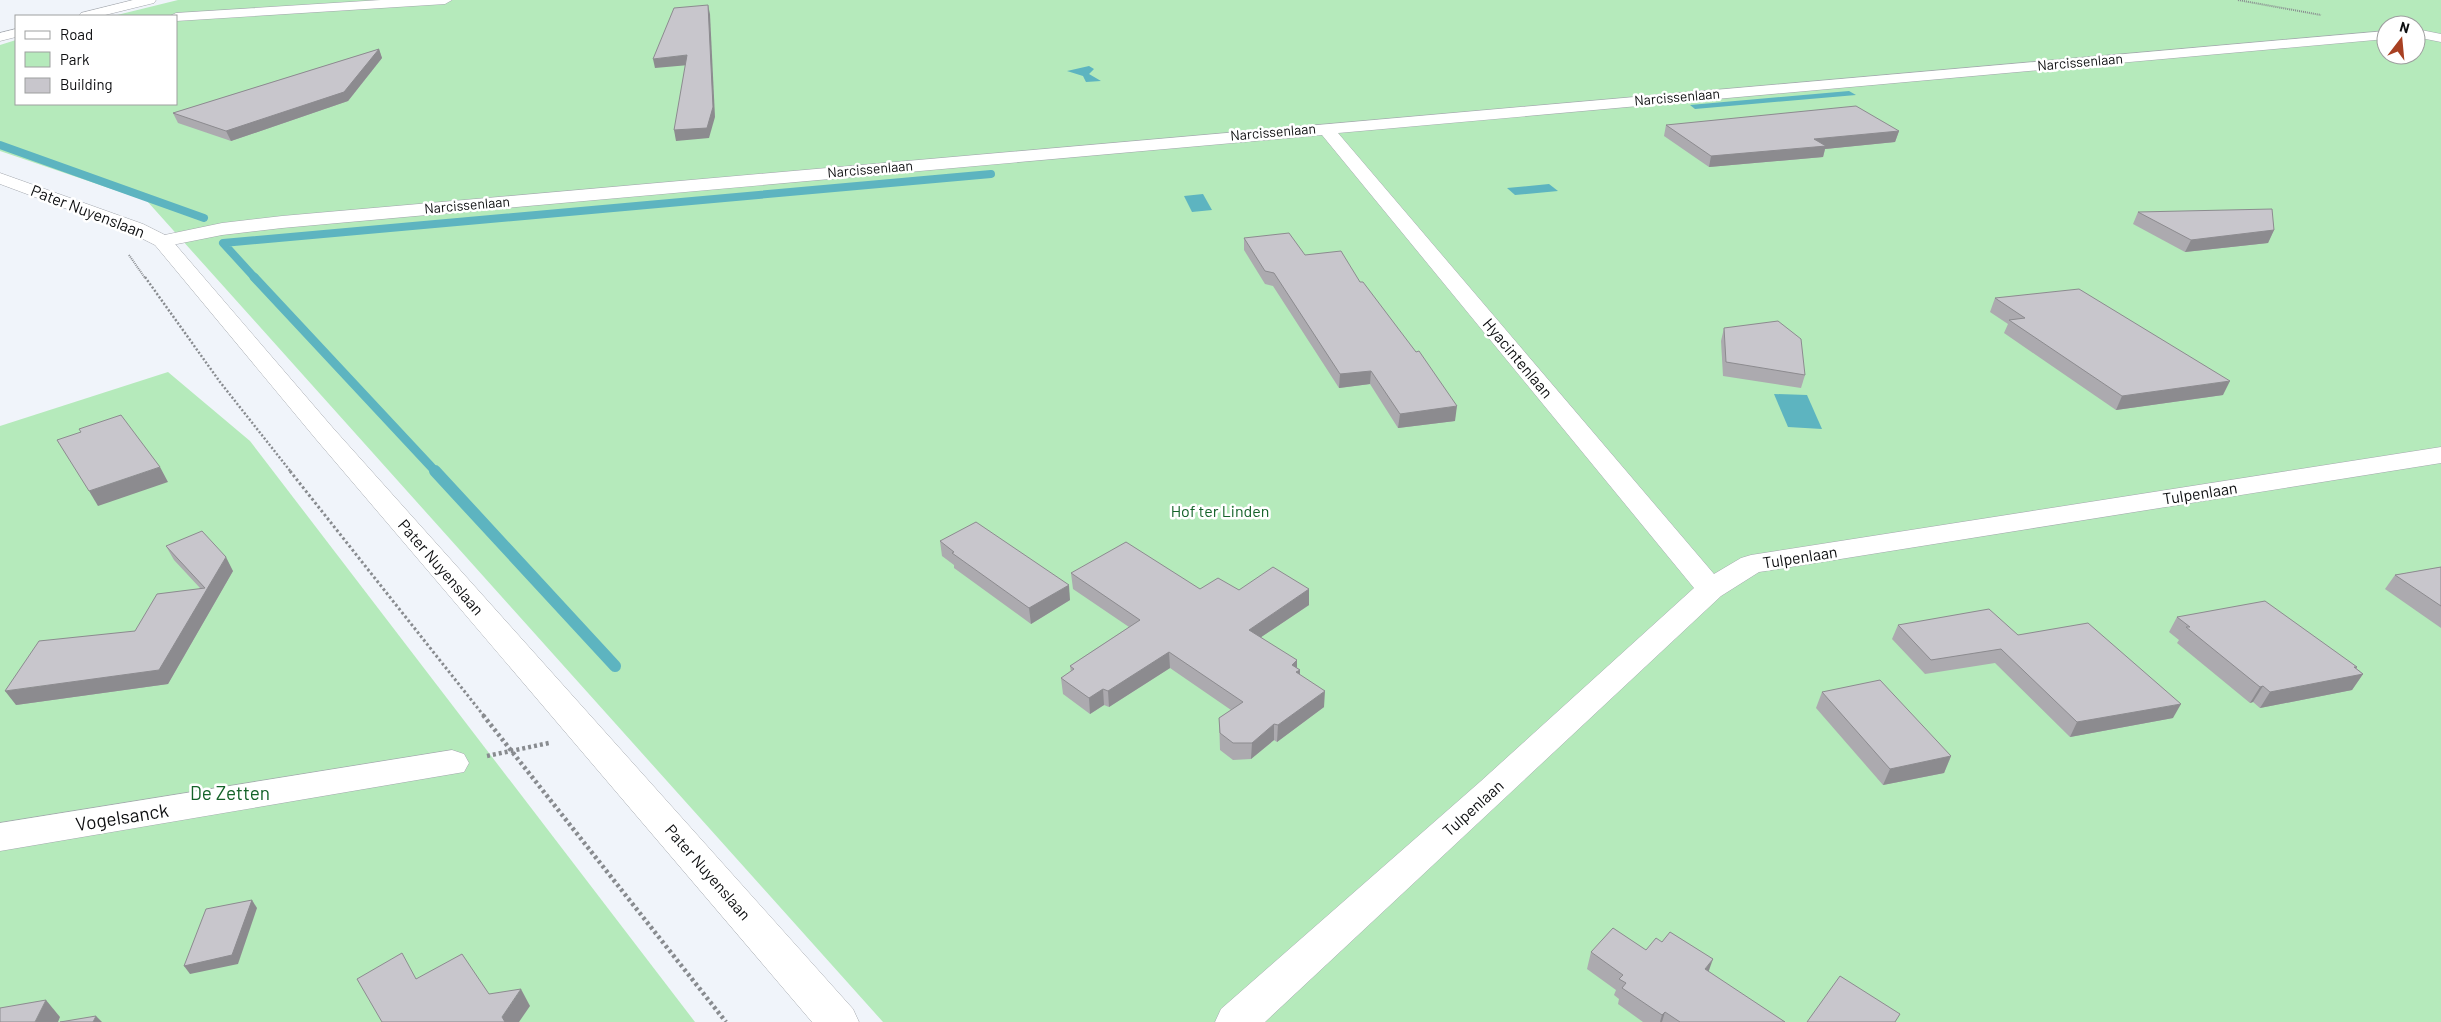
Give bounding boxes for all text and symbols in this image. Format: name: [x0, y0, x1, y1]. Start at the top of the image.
legend: [15, 15, 178, 105]
north arrow: [2376, 15, 2426, 65]
text: N: [2398, 18, 2412, 36]
text: Road: [60, 25, 93, 43]
street label: Narcissenlaan: [2036, 49, 2123, 74]
text: Park: [60, 50, 90, 68]
text: Building: [60, 75, 113, 93]
street label: Narcissenlaan: [1633, 84, 1720, 109]
street label: Narcissenlaan: [1229, 119, 1316, 144]
street label: Narcissenlaan: [826, 156, 913, 181]
street label: Pater Nuyenslaan: [28, 180, 148, 241]
street label: Narcissenlaan: [423, 192, 510, 217]
street label: Hyacintenlaan: [1480, 314, 1557, 401]
street label: Tulpenlaan: [2161, 477, 2239, 508]
park label: Hof ter Linden: [1171, 501, 1269, 520]
street label: Pater Nuyenslaan: [395, 515, 488, 618]
street label: Tulpenlaan: [1761, 541, 1839, 572]
street label: Tulpenlaan: [1438, 775, 1507, 840]
park label: De Zetten: [190, 781, 270, 804]
street label: Vogelsanck: [74, 798, 170, 835]
street label: Pater Nuyenslaan: [662, 820, 755, 923]

